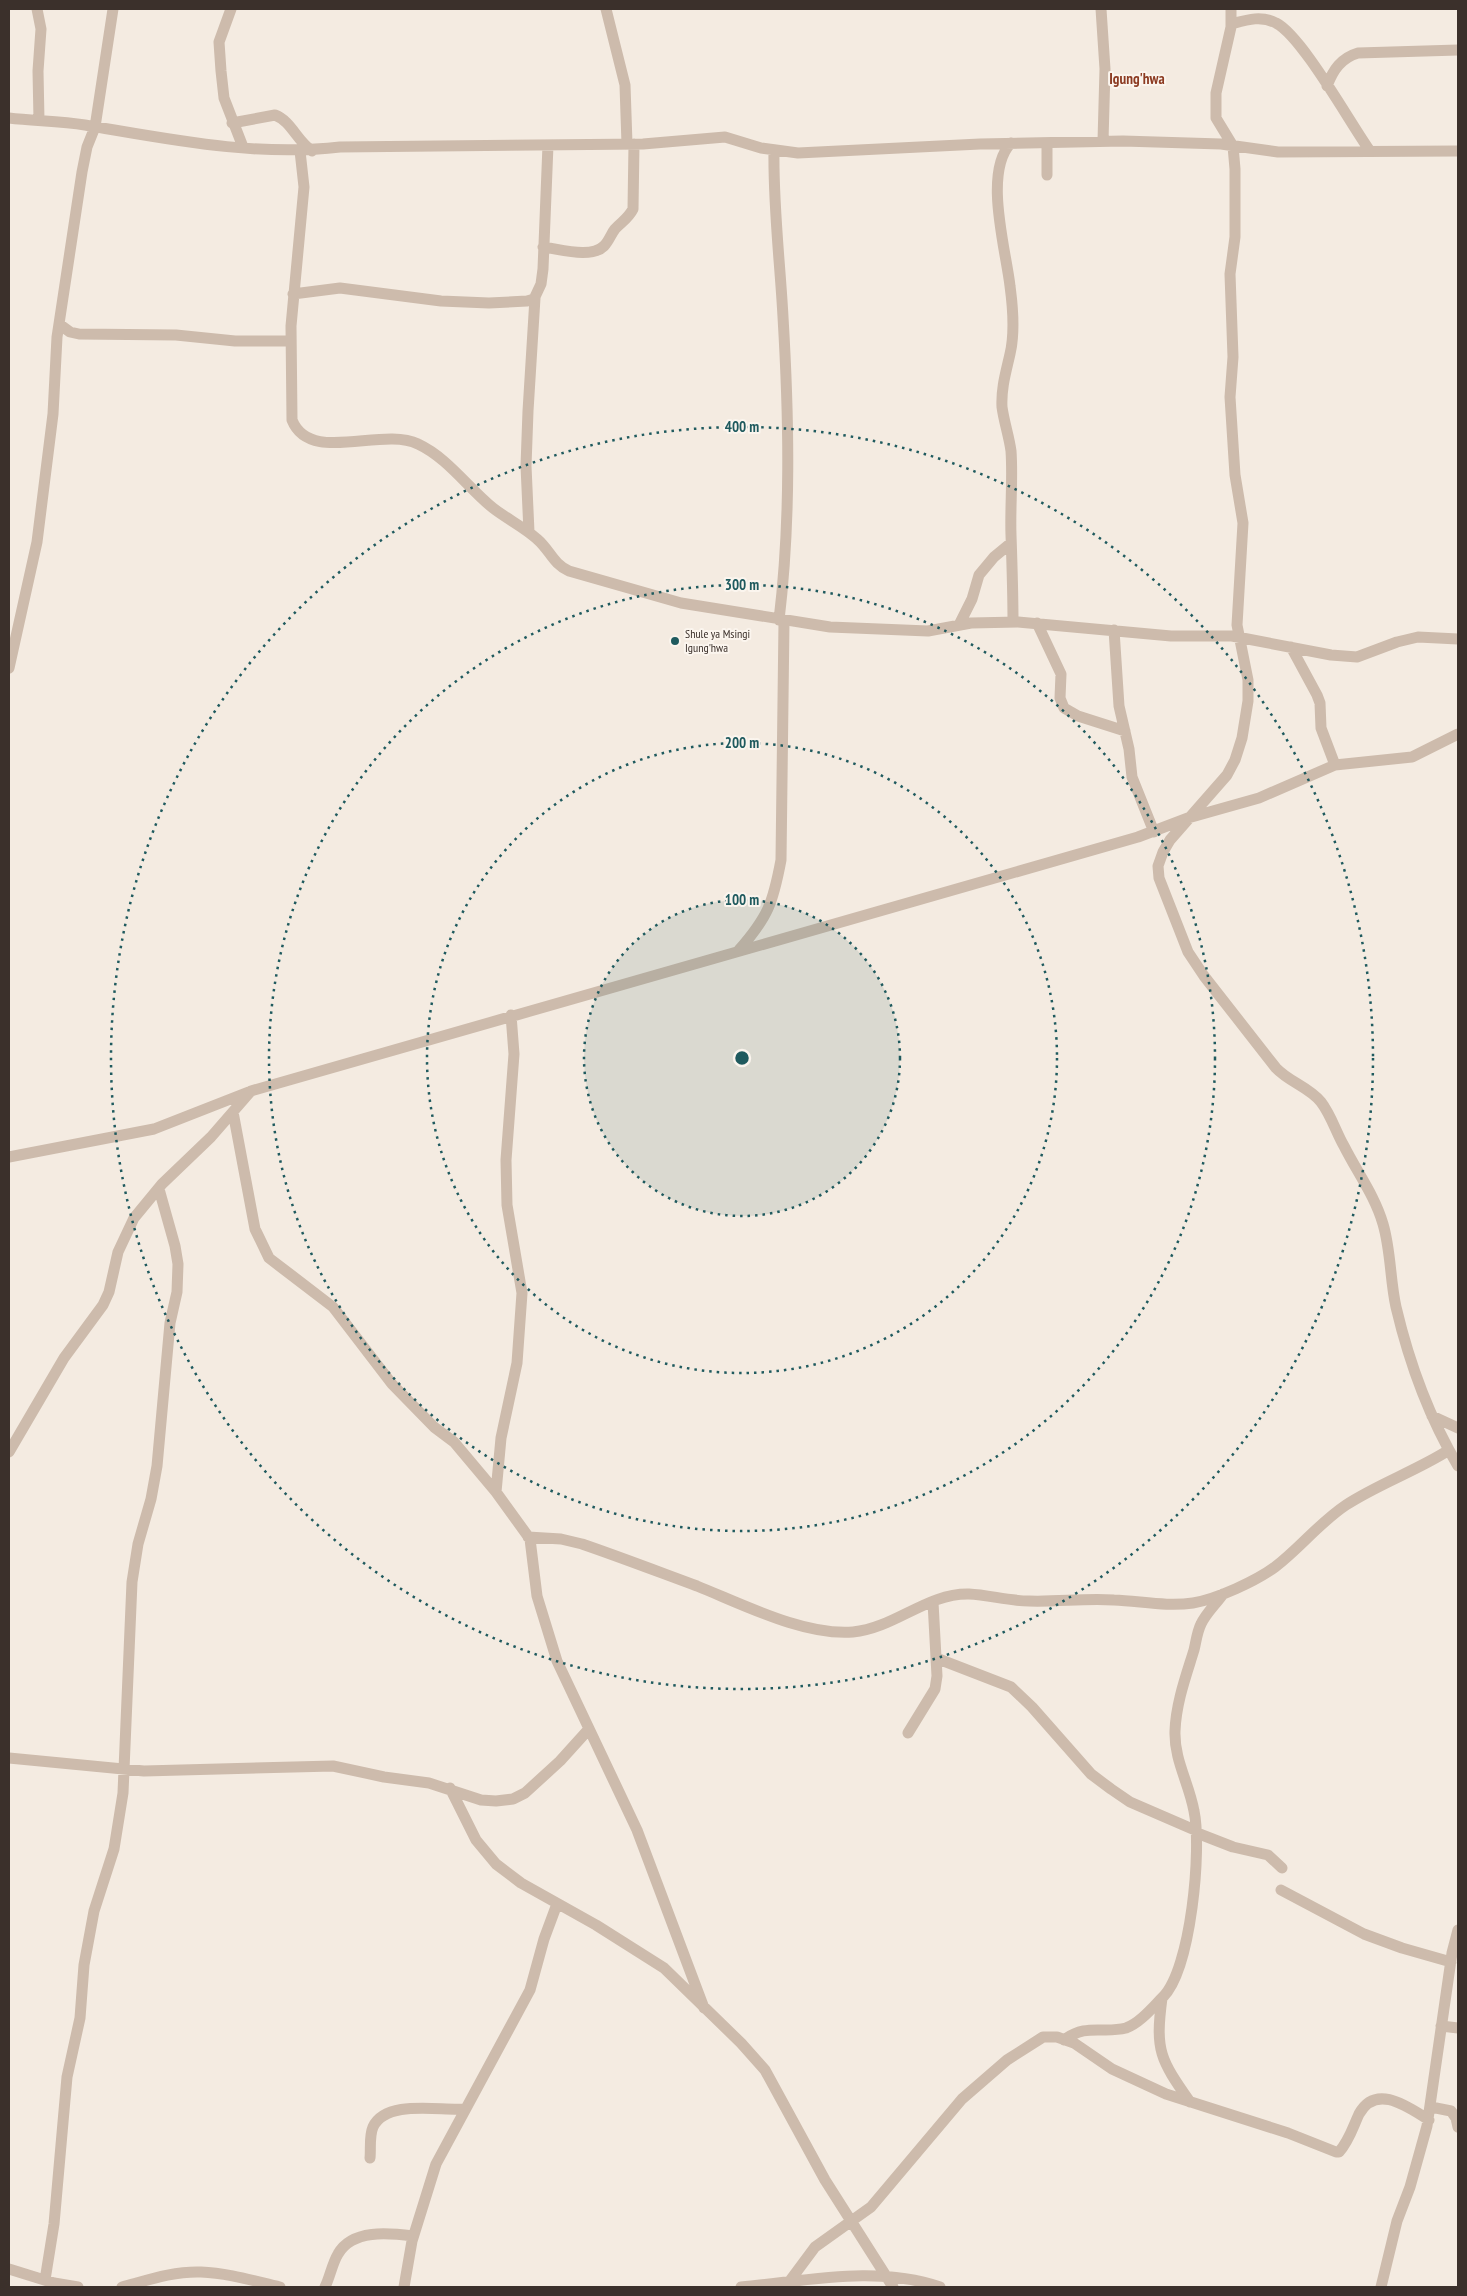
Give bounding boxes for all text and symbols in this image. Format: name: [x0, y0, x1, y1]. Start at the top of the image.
district label: Igung'hwa: [1109, 69, 1165, 88]
text: 400 m: [725, 417, 759, 436]
text: 300 m: [725, 575, 759, 594]
place label: Shule ya Msingi Igung'hwa: [685, 626, 750, 655]
marker: Shule ya Msingi Igung'hwa: [669, 635, 681, 647]
text: 200 m: [725, 733, 759, 752]
text: 100 m: [725, 890, 759, 909]
centre of rings: [733, 1049, 751, 1067]

